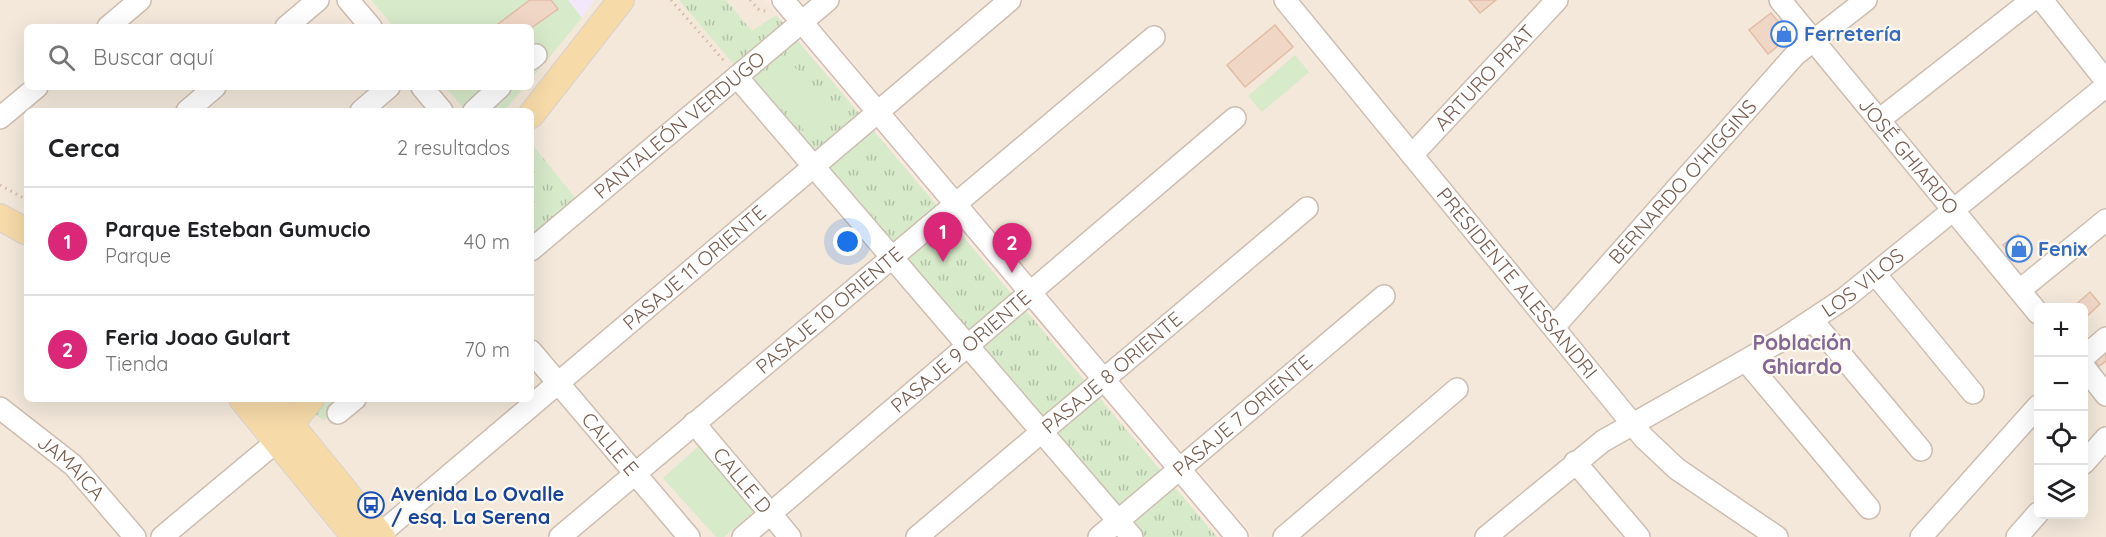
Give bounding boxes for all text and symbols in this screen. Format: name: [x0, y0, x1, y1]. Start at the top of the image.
street label: ARTURO PRAT: [1429, 19, 1540, 135]
shop icon: Ferretería: [1769, 19, 1799, 49]
place label: Ferretería: [1804, 21, 1901, 46]
search box: [24, 24, 534, 90]
icon: search: [45, 41, 78, 74]
text: Buscar aquí: [93, 43, 213, 71]
street label: PANTALEÓN VERDUGO: [588, 46, 770, 204]
street label: JOSÉ GHIARDO: [1853, 92, 1964, 219]
street label: BERNARDO O'HIGGINS: [1603, 94, 1762, 269]
text: Cerca: [48, 131, 120, 164]
text: 2 resultados: [397, 135, 510, 160]
street label: PRESIDENTE ALESSANDRI: [1432, 182, 1603, 383]
street label: PASAJE 11 ORIENTE: [617, 199, 771, 335]
pin: 1: [924, 212, 962, 262]
text: Parque Esteban Gumucio: [105, 215, 371, 243]
pin: 2: [992, 224, 1032, 273]
your location: [833, 227, 862, 256]
text: 1: [64, 229, 71, 254]
text: 40 m: [464, 229, 510, 254]
shop icon: Fenix: [2004, 234, 2034, 264]
place label: Fenix: [2038, 236, 2087, 261]
street label: PASAJE 10 ORIENTE: [750, 241, 908, 379]
street label: LOS VILOS: [1817, 242, 1909, 322]
text: Parque: [105, 243, 171, 268]
street label: PASAJE 9 ORIENTE: [885, 284, 1036, 418]
map controls: [2034, 303, 2088, 519]
button: +: [2034, 303, 2088, 357]
street label: PASAJE 8 ORIENTE: [1036, 306, 1187, 438]
text: Feria Joao Gulart: [105, 323, 291, 351]
district label: Población Ghiardo: [1752, 329, 1852, 379]
text: 2: [62, 337, 73, 362]
text: 70 m: [464, 337, 510, 362]
street label: PASAJE 7 ORIENTE: [1167, 349, 1317, 481]
text: Tienda: [105, 351, 168, 376]
button: −: [2034, 357, 2088, 411]
street label: CALLE E: [576, 407, 644, 481]
button: locate: [2034, 411, 2088, 465]
street label: JAMAICA: [33, 429, 111, 505]
street label: CALLE D: [708, 442, 778, 518]
button: layers: [2034, 465, 2088, 519]
place label: Avenida Lo Ovalle / esq. La Serena: [391, 481, 564, 529]
bus stop icon: Avenida Lo Ovalle / esq. La Serena: [356, 490, 386, 520]

